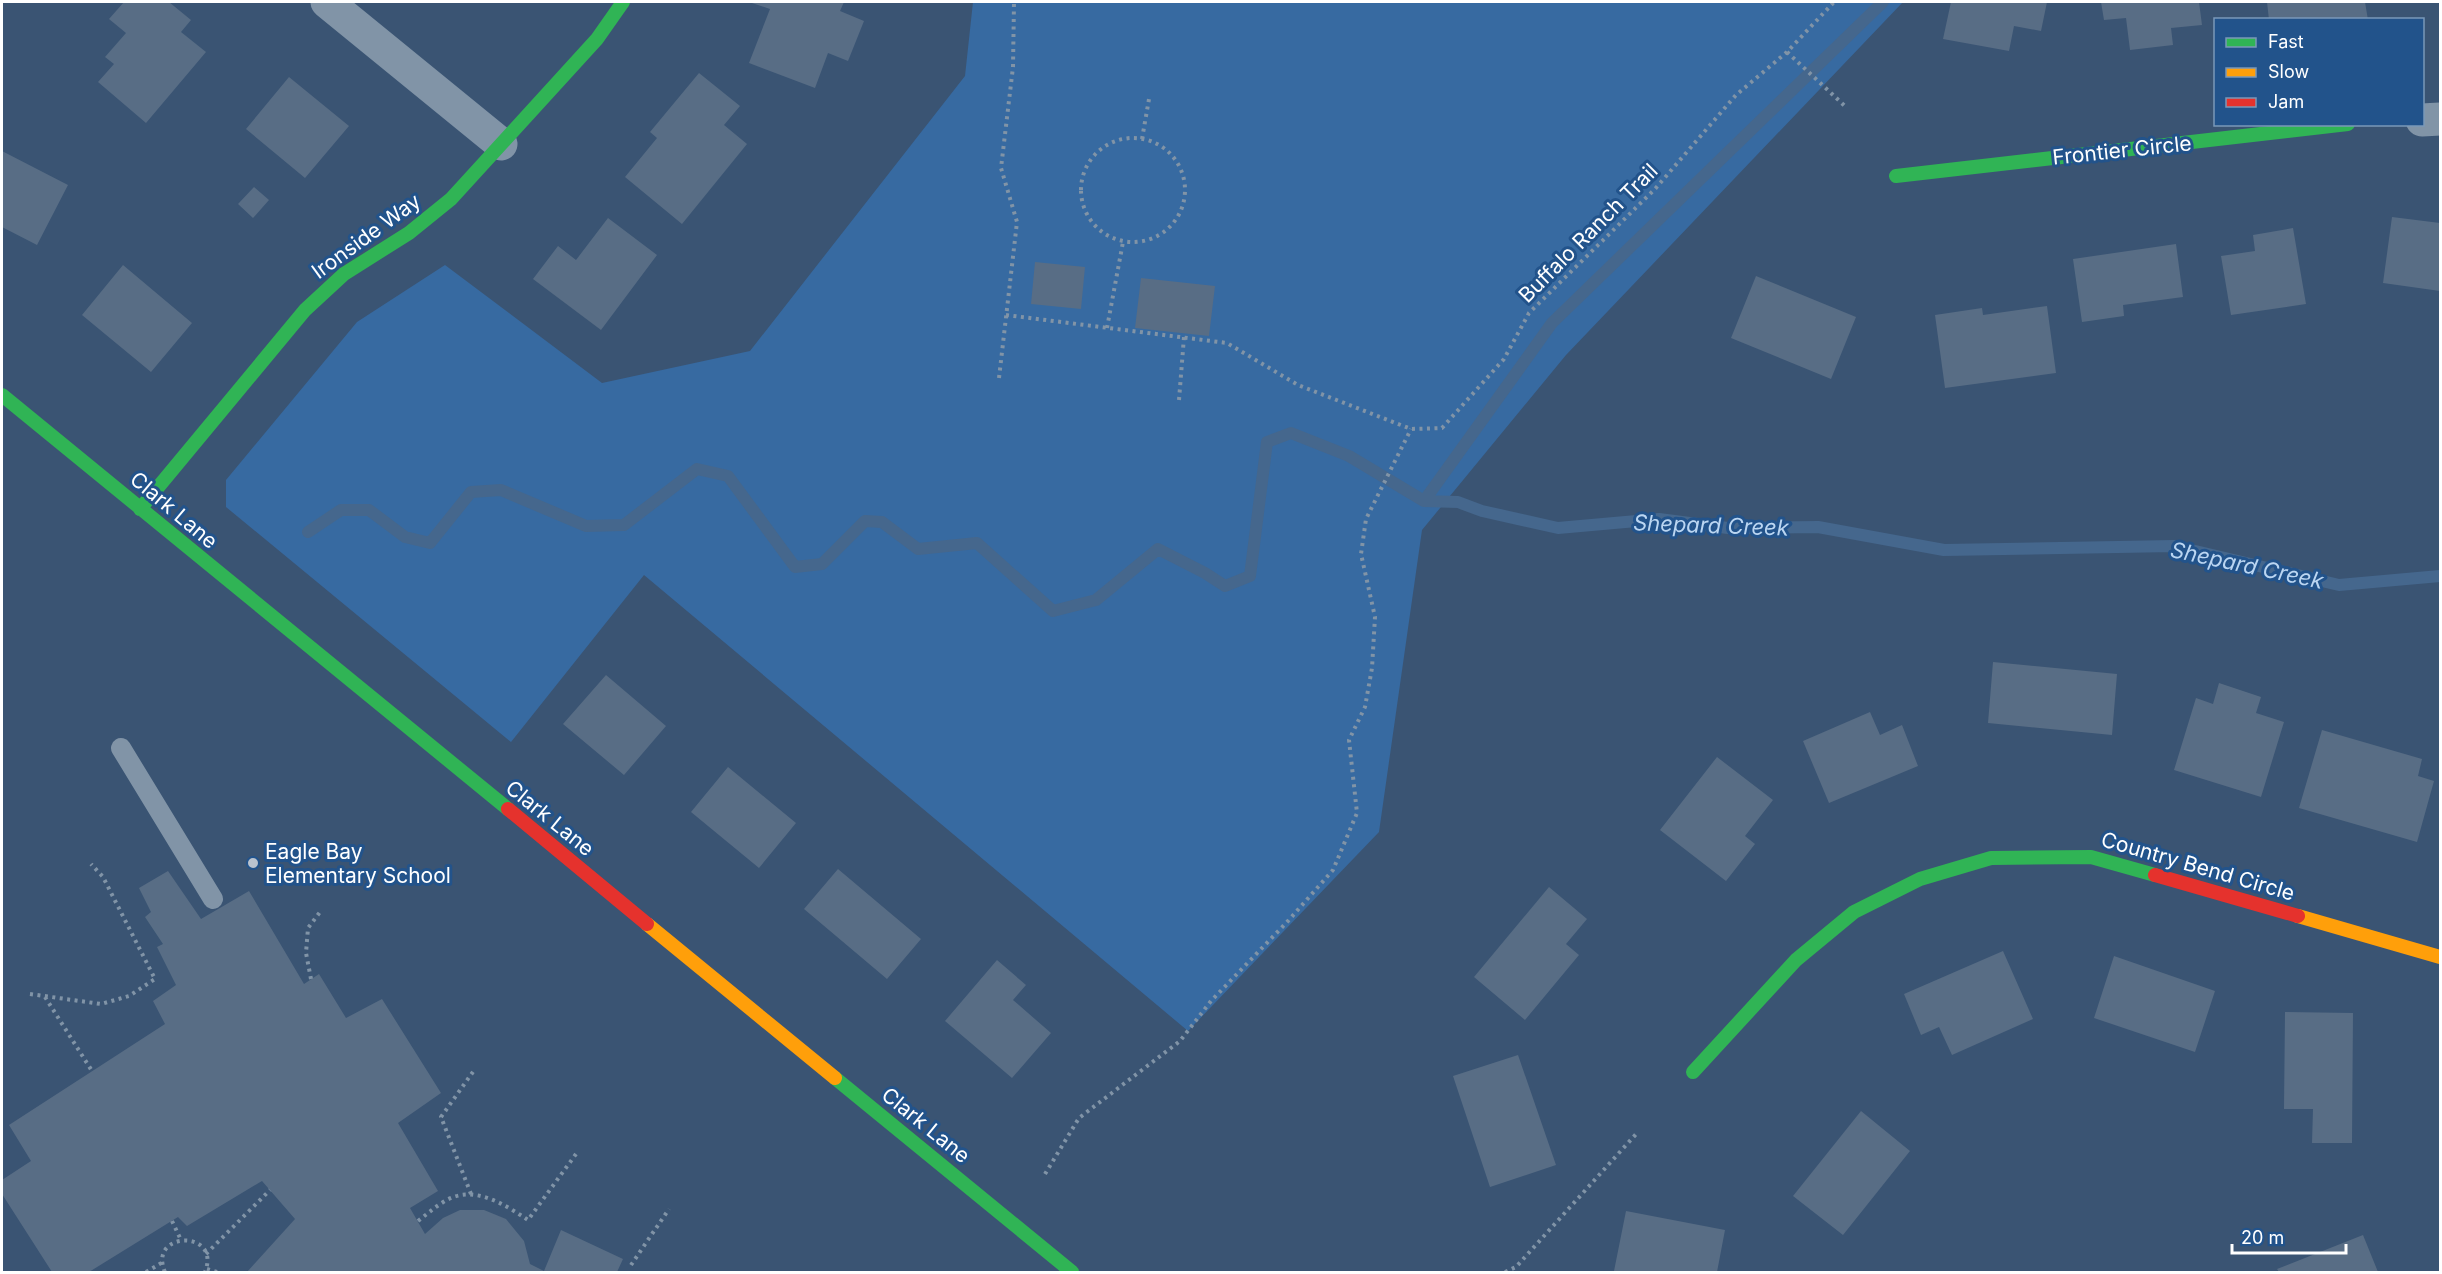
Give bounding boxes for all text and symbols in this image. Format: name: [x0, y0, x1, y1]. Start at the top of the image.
legend: [2214, 18, 2424, 126]
text: Fast: [2268, 31, 2304, 52]
text: Slow: [2268, 61, 2309, 82]
text: Jam: [2268, 91, 2304, 112]
street label: Frontier Circle: [2051, 130, 2193, 170]
street label: Buffalo Ranch Trail: [1513, 158, 1663, 308]
street label: Ironside Way: [307, 188, 425, 284]
street label: Clark Lane: [125, 466, 223, 554]
water label: Shepard Creek: [1633, 509, 1790, 541]
water label: Shepard Creek: [2168, 536, 2327, 594]
street label: Clark Lane: [501, 775, 599, 861]
street label: Country Bend Circle: [2098, 826, 2298, 906]
place label: Eagle Bay Elementary School: [265, 839, 451, 888]
marker: Eagle Bay Elementary School: [246, 856, 260, 870]
street label: Clark Lane: [877, 1082, 975, 1168]
scale bar: [2232, 1217, 2346, 1255]
text: 20 m: [2241, 1227, 2284, 1248]

